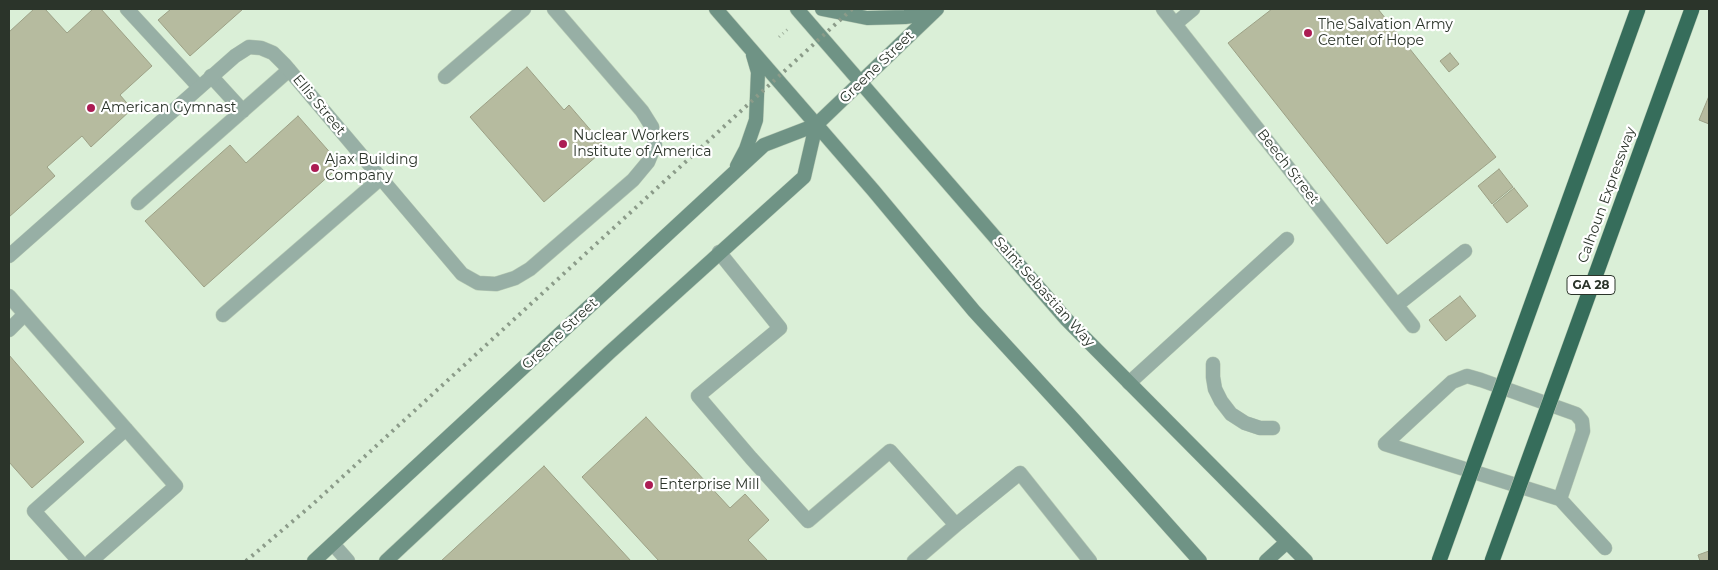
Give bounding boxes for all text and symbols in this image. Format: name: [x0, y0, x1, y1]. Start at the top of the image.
place label: The Salvation Army Center of Hope: [1318, 17, 1453, 49]
street label: Greene Street: [836, 27, 918, 107]
marker: The Salvation Army Center of Hope: [1302, 27, 1314, 39]
street label: Ellis Street: [289, 71, 349, 139]
place label: American Gymnast: [101, 100, 236, 116]
marker: American Gymnast: [85, 102, 97, 114]
street label: Calhoun Expressway: [1575, 125, 1639, 265]
street label: Beech Street: [1253, 126, 1323, 208]
place label: Nuclear Workers Institute of America: [573, 128, 711, 160]
marker: Nuclear Workers Institute of America: [557, 138, 569, 150]
place label: Ajax Building Company: [325, 152, 418, 184]
marker: Ajax Building Company: [309, 162, 321, 174]
street label: Saint Sebastian Way: [990, 234, 1098, 350]
road number: GA 28: [1567, 276, 1615, 294]
street label: Greene Street: [519, 295, 601, 373]
place label: Enterprise Mill: [659, 477, 760, 493]
marker: Enterprise Mill: [643, 479, 655, 491]

